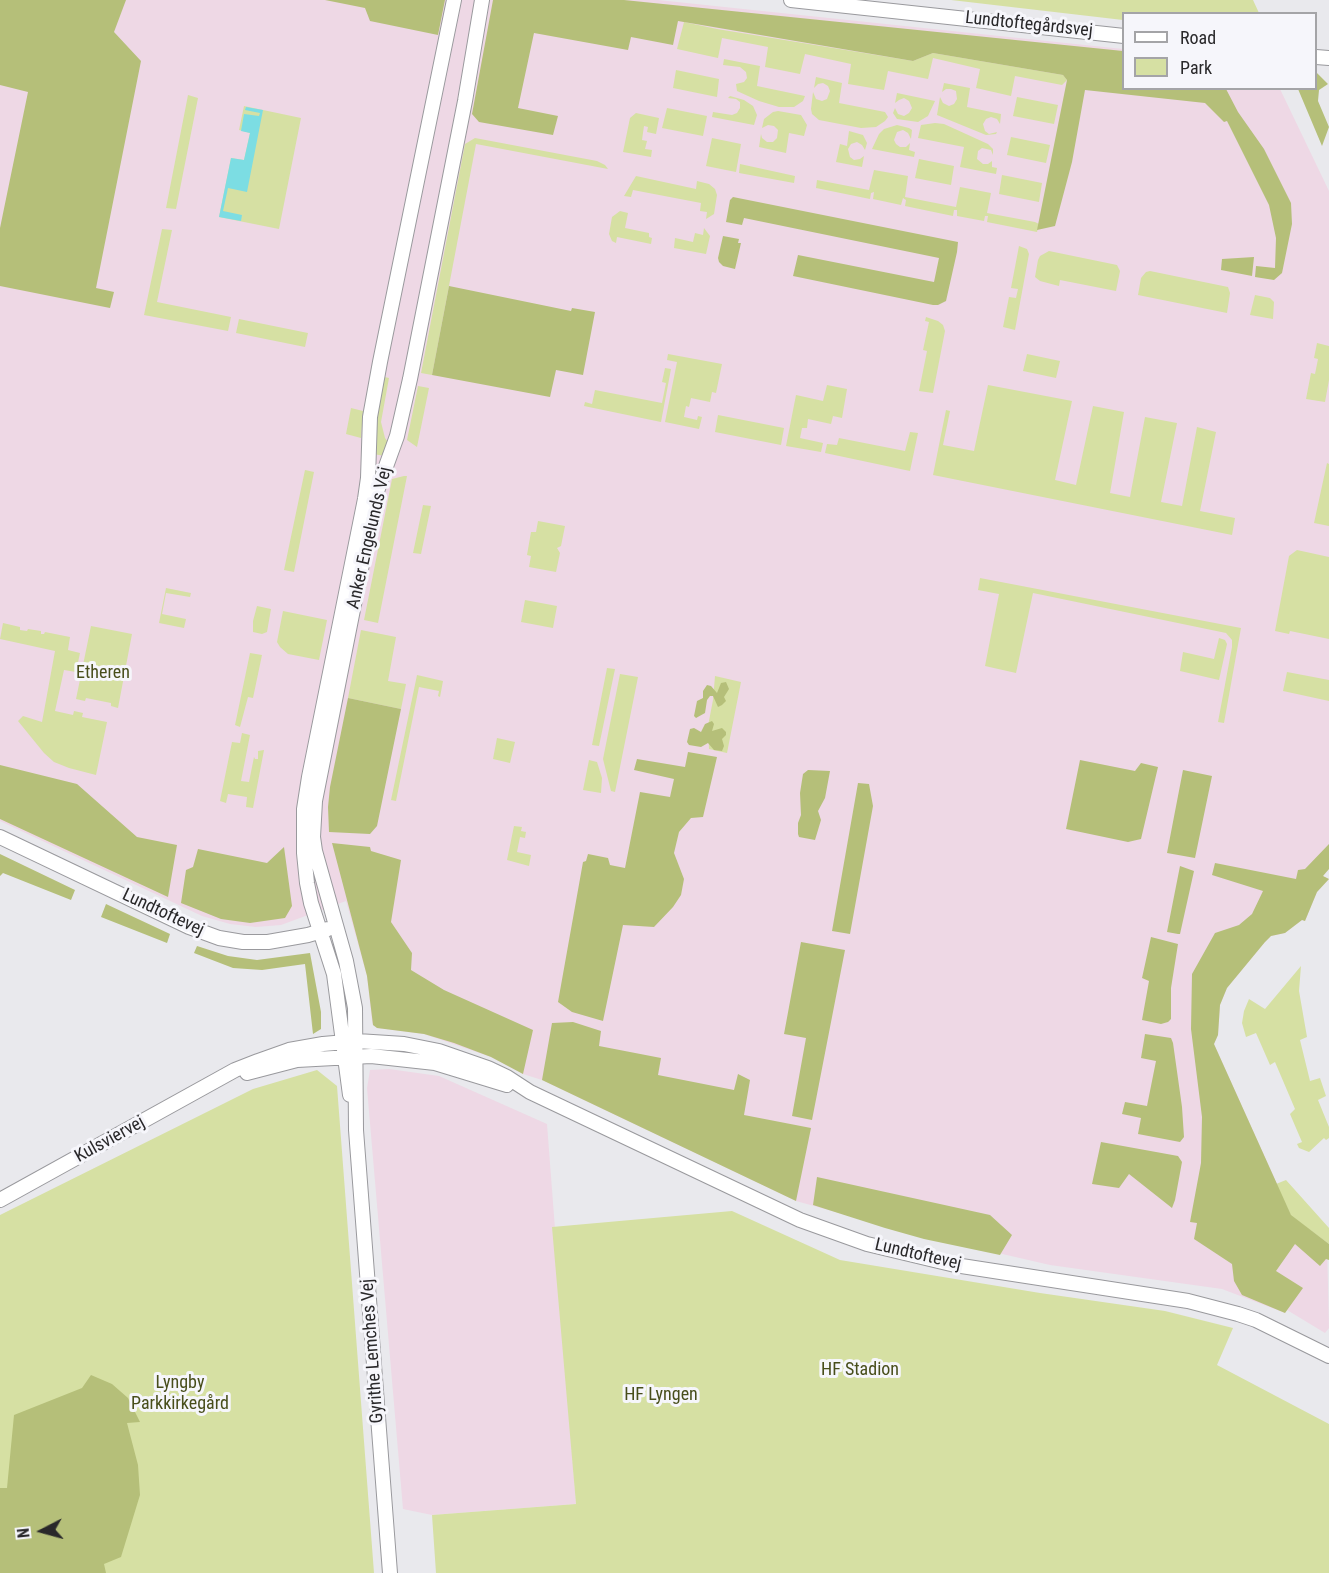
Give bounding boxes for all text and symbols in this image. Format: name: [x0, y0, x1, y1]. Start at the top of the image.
street label: Lundtoftegårdsvej: [964, 8, 1094, 42]
legend: [1122, 12, 1317, 90]
text: Road: [1180, 27, 1216, 48]
text: Park: [1180, 57, 1212, 78]
street label: Anker Engelunds Vej: [343, 465, 397, 611]
park label: Etheren: [76, 662, 130, 684]
street label: Lundtoftevej: [119, 885, 207, 941]
street label: Kulsviervej: [71, 1112, 149, 1168]
street label: Lundtoftevej: [873, 1235, 963, 1275]
street label: Gyrithe Lemches Vej: [357, 1278, 389, 1424]
park label: HF Stadion: [821, 1359, 899, 1381]
park label: Lyngby Parkkirkegård: [131, 1372, 229, 1414]
park label: HF Lyngen: [624, 1384, 698, 1406]
north arrow: [12, 1501, 72, 1561]
text: N: [14, 1527, 34, 1539]

